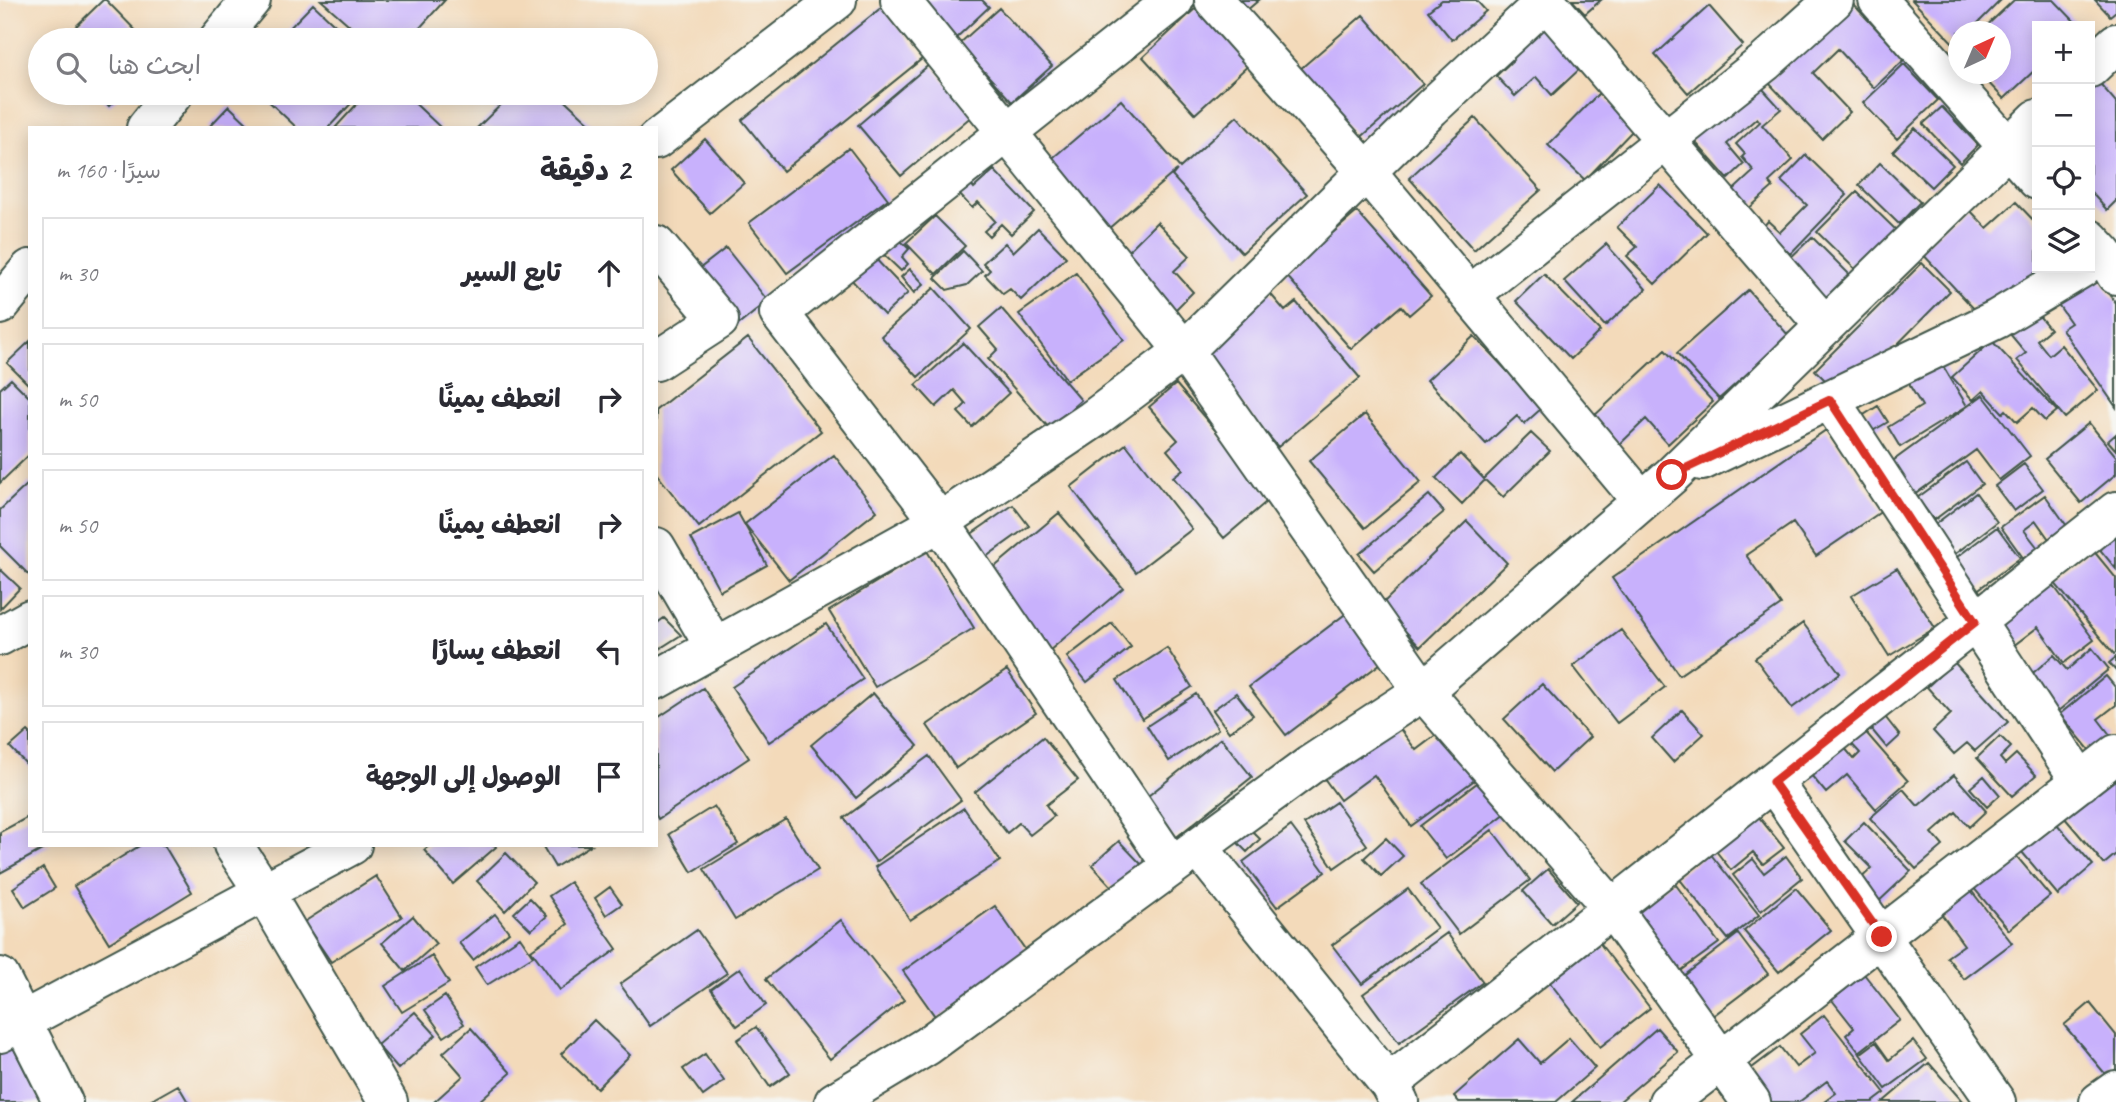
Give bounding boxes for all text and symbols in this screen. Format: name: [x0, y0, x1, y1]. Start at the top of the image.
north arrow: [1948, 21, 2011, 84]
map controls: [2032, 21, 2095, 273]
button: +: [2032, 21, 2095, 84]
search box: [28, 28, 658, 105]
icon: search: [52, 48, 90, 86]
text: ابحث هنا: [108, 49, 201, 82]
button: −: [2032, 84, 2095, 147]
button: locate: [2032, 147, 2095, 210]
text: 2 دقيقة: [540, 151, 630, 189]
text: سيرًا · 160 m: [56, 156, 161, 185]
button: layers: [2032, 210, 2095, 273]
icon: ahead: [590, 254, 628, 292]
text: تابع السير: [462, 256, 561, 289]
text: 30 m: [58, 259, 97, 288]
icon: right: [590, 380, 628, 418]
text: انعطف يمينًا: [439, 382, 561, 415]
text: 50 m: [58, 385, 97, 414]
route start: [1656, 459, 1687, 490]
icon: right: [590, 506, 628, 544]
text: انعطف يمينًا: [439, 508, 561, 541]
text: 50 m: [58, 511, 97, 540]
icon: left: [590, 632, 628, 670]
text: انعطف يسارًا: [432, 634, 561, 667]
text: 30 m: [58, 637, 97, 666]
icon: arrive: [590, 758, 628, 796]
text: الوصول إلى الوجهة: [366, 760, 561, 793]
route end: [1866, 921, 1897, 952]

